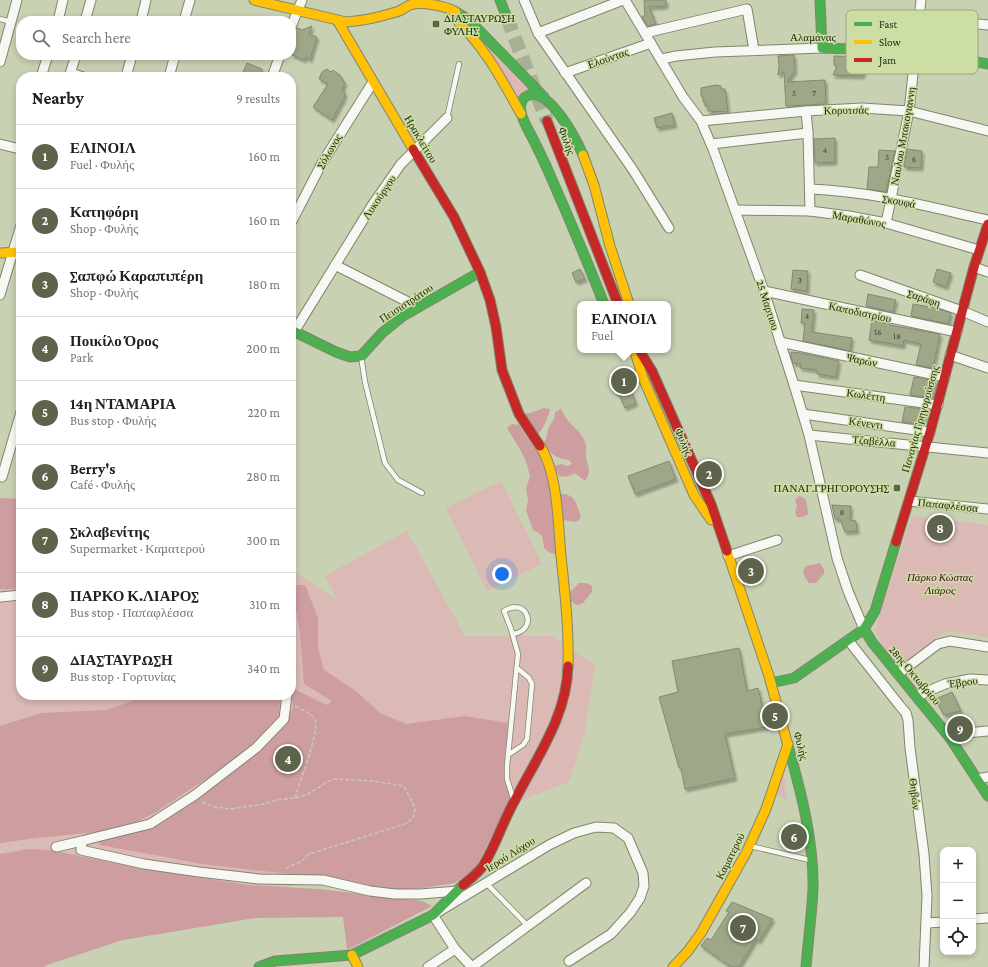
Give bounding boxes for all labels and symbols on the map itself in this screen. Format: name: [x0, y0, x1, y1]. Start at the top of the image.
legend: [846, 10, 978, 74]
place label: ΔΙΑΣΤΑΥΡΩΣΗ ΦΥΛΗΣ: [444, 12, 515, 37]
text: Fast: [879, 18, 898, 30]
marker: ΔΙΑΣΤΑΥΡΩΣΗ ΦΥΛΗΣ: [431, 19, 441, 29]
street label: Αλαμάνας: [790, 31, 837, 44]
text: Slow: [879, 36, 901, 48]
street label: Ελούντας: [586, 45, 631, 71]
text: Jam: [878, 54, 896, 67]
street label: Ναυλου Μπακογιαννη: [888, 85, 918, 186]
house number: 5: [792, 88, 796, 98]
house number: 7: [812, 88, 816, 98]
street label: Κορυτσάς: [823, 104, 869, 116]
street label: Ηρακλείτου: [402, 113, 440, 165]
street label: Φυλής: [556, 125, 578, 157]
street label: Σόλωνος: [314, 131, 344, 170]
house number: 4: [823, 145, 828, 155]
house number: 5: [885, 152, 889, 162]
house number: 6: [912, 154, 917, 164]
street label: Λυκούργου: [360, 172, 399, 221]
street label: Σκουφά: [881, 192, 917, 210]
street label: Μαραθώνος: [831, 208, 887, 230]
house number: 3: [798, 275, 802, 285]
street label: 25 Μαρτιου: [754, 278, 782, 332]
street label: Πεισιστράτου: [377, 281, 435, 325]
street label: Σαράφη: [906, 287, 942, 309]
street label: Καποδιστρίου: [828, 300, 893, 325]
house number: 4: [805, 311, 810, 321]
house number: 16: [874, 327, 882, 337]
house number: 18: [893, 331, 901, 341]
street label: Ψαρών: [846, 351, 878, 369]
street label: Παναγίας Γρηγορούσσης: [899, 363, 941, 474]
pin: 1: [611, 366, 637, 396]
street label: Κωλέττη: [846, 386, 887, 404]
street label: Κένεντι: [848, 415, 884, 431]
street label: Φυλής: [673, 426, 696, 458]
street label: Τζαβέλλα: [852, 433, 896, 450]
pin: 2: [696, 459, 722, 489]
place label: ΠΑΝΑΓ.ΓΡΗΓΟΡΟΥΣΗΣ: [774, 482, 889, 494]
marker: ΠΑΝΑΓ.ΓΡΗΓΟΡΟΥΣΗΣ: [892, 483, 902, 493]
street label: Παπαφλέσσα: [917, 496, 979, 514]
house number: 8: [840, 507, 845, 517]
pin: 8: [927, 513, 953, 543]
pin: 3: [738, 556, 764, 586]
your location: [492, 564, 512, 584]
park label: Πάρκο Κώστας Λιάρος: [906, 571, 974, 596]
street label: 28ης Οκτωβρίου: [887, 643, 944, 707]
street label: Έβρου: [947, 674, 979, 690]
pin: 5: [762, 701, 788, 731]
pin: 9: [947, 714, 973, 744]
street label: Φυλής: [791, 731, 811, 762]
pin: 4: [275, 744, 301, 774]
street label: Θηβών: [907, 778, 923, 810]
pin: 6: [781, 822, 807, 852]
street label: Καματερού: [713, 830, 748, 882]
street label: Ιερού Λόχου: [483, 834, 537, 874]
pin: 7: [730, 913, 756, 943]

